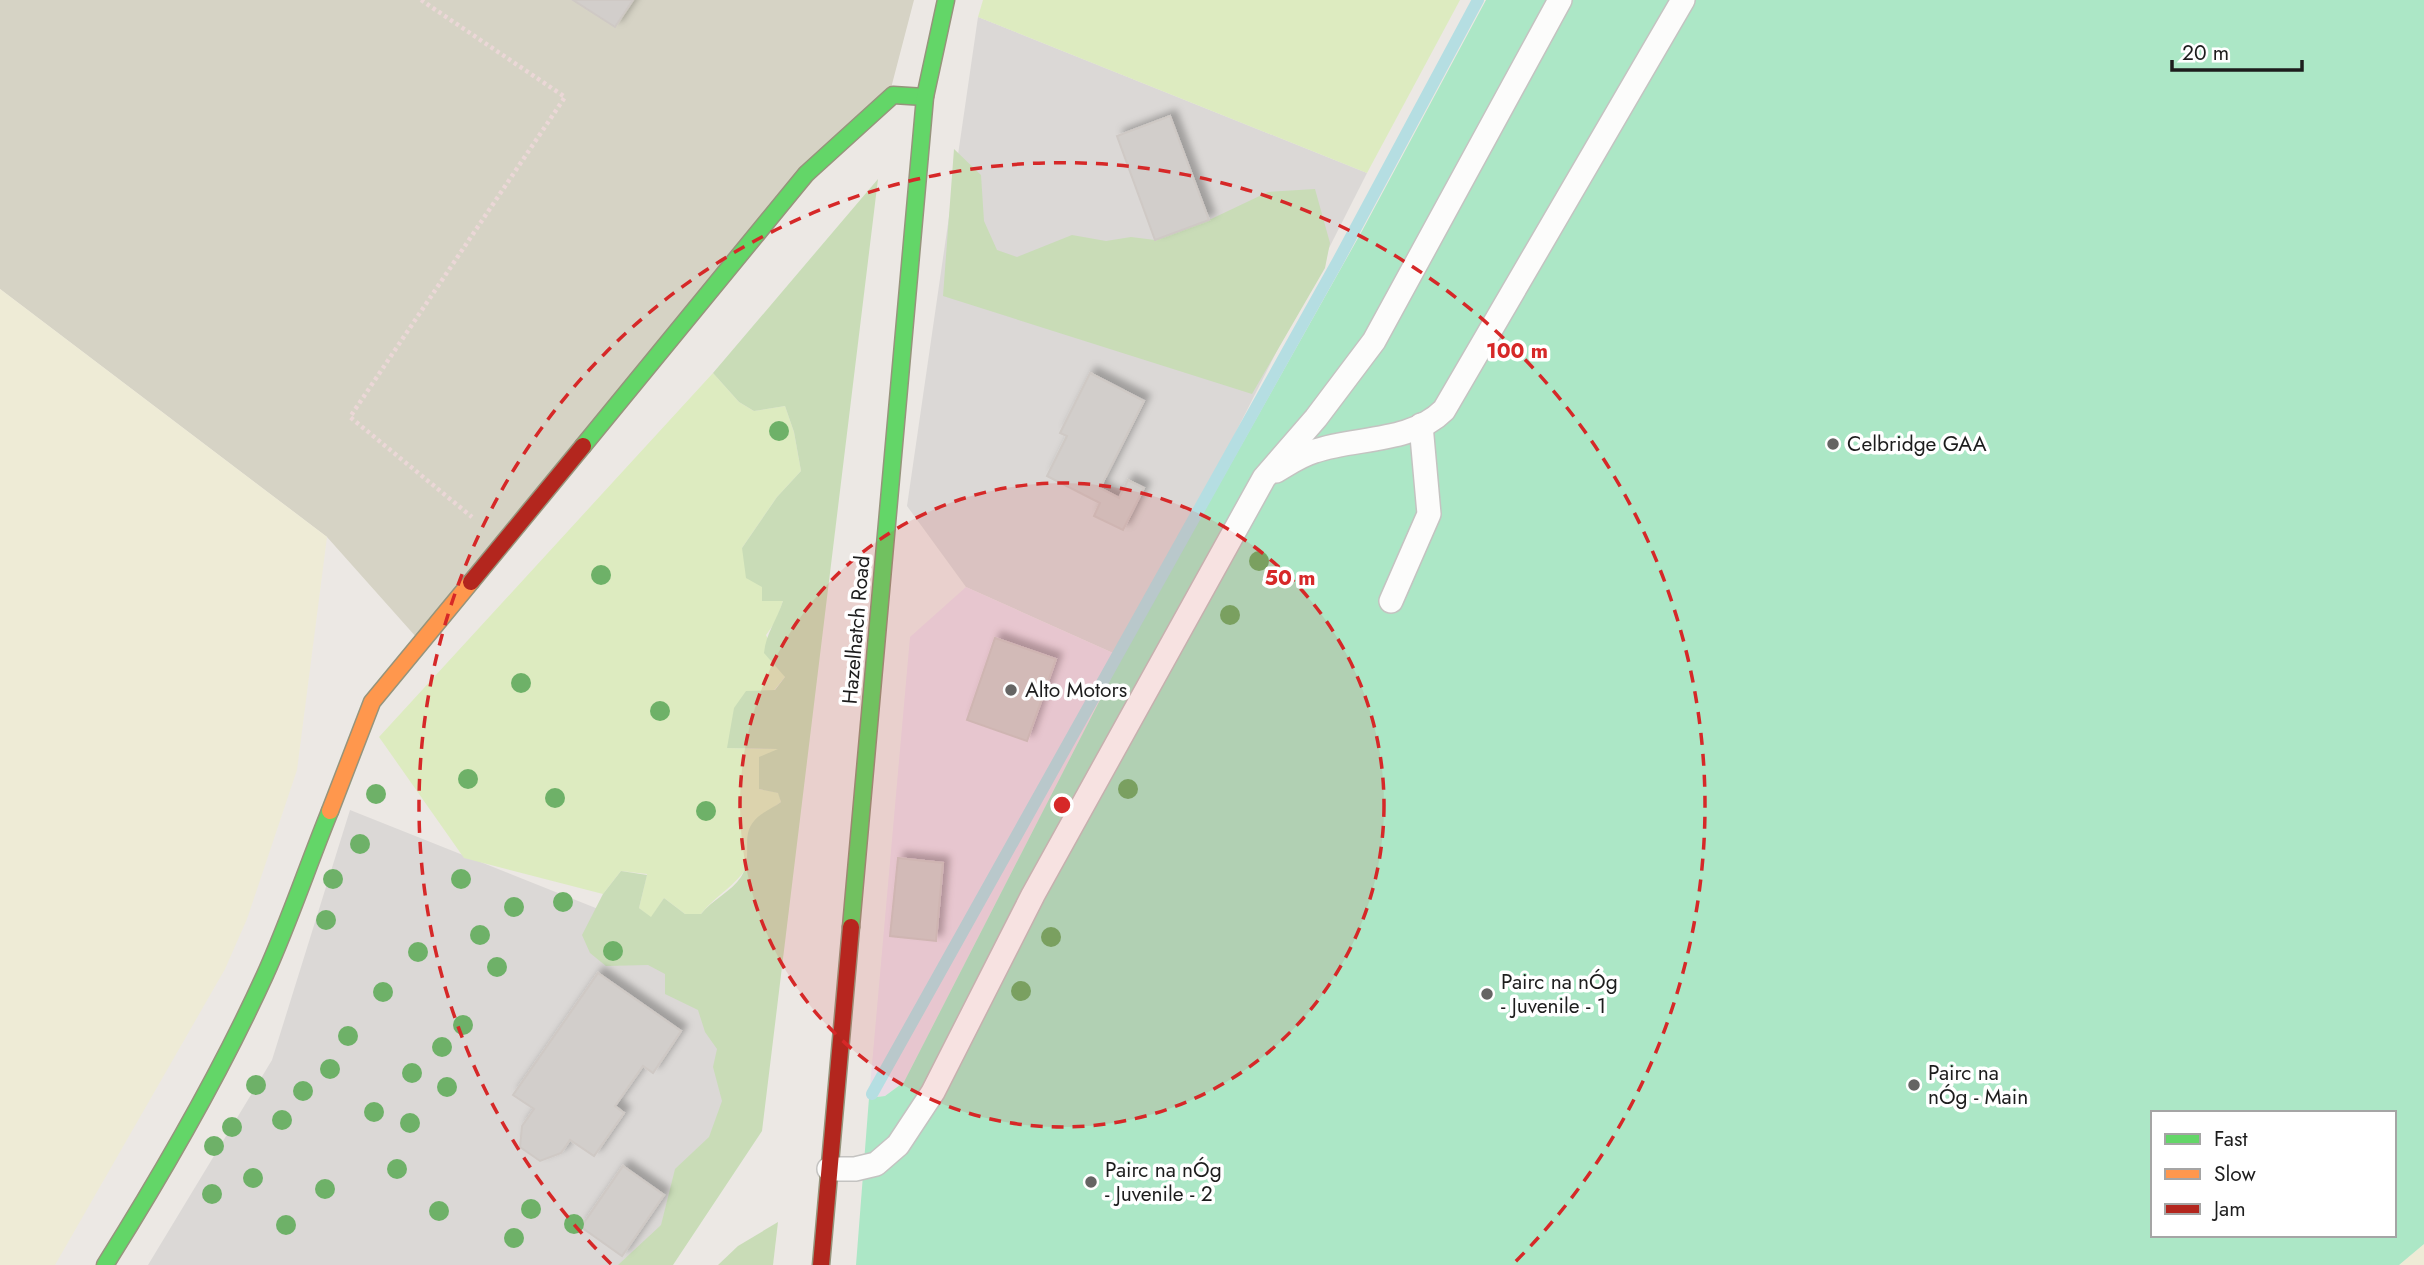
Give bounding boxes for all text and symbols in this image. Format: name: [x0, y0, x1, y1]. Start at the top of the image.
scale bar: [2172, 28, 2302, 72]
text: 20 m: [2182, 38, 2229, 68]
text: 100 m: [1486, 336, 1548, 366]
place label: Celbridge GAA: [1847, 429, 1987, 459]
marker: Celbridge GAA: [1825, 436, 1841, 452]
street label: Hazelhatch Road: [835, 555, 877, 705]
text: 50 m: [1265, 563, 1315, 593]
place label: Alto Motors: [1025, 675, 1127, 705]
marker: Alto Motors: [1003, 682, 1019, 698]
centre of rings: [1050, 793, 1074, 817]
place label: Pairc na nÓg - Juvenile - 1: [1501, 967, 1618, 1021]
marker: Pairc na nÓg - Juvenile - 1: [1479, 986, 1495, 1002]
place label: Pairc na nÓg - Main: [1928, 1058, 2028, 1112]
marker: Pairc na nÓg - Main: [1906, 1077, 1922, 1093]
legend: [2151, 1111, 2396, 1237]
text: Fast: [2214, 1124, 2247, 1154]
place label: Pairc na nÓg - Juvenile - 2: [1105, 1155, 1222, 1209]
text: Slow: [2214, 1159, 2256, 1189]
marker: Pairc na nÓg - Juvenile - 2: [1083, 1174, 1099, 1190]
text: Jam: [2211, 1194, 2246, 1224]

